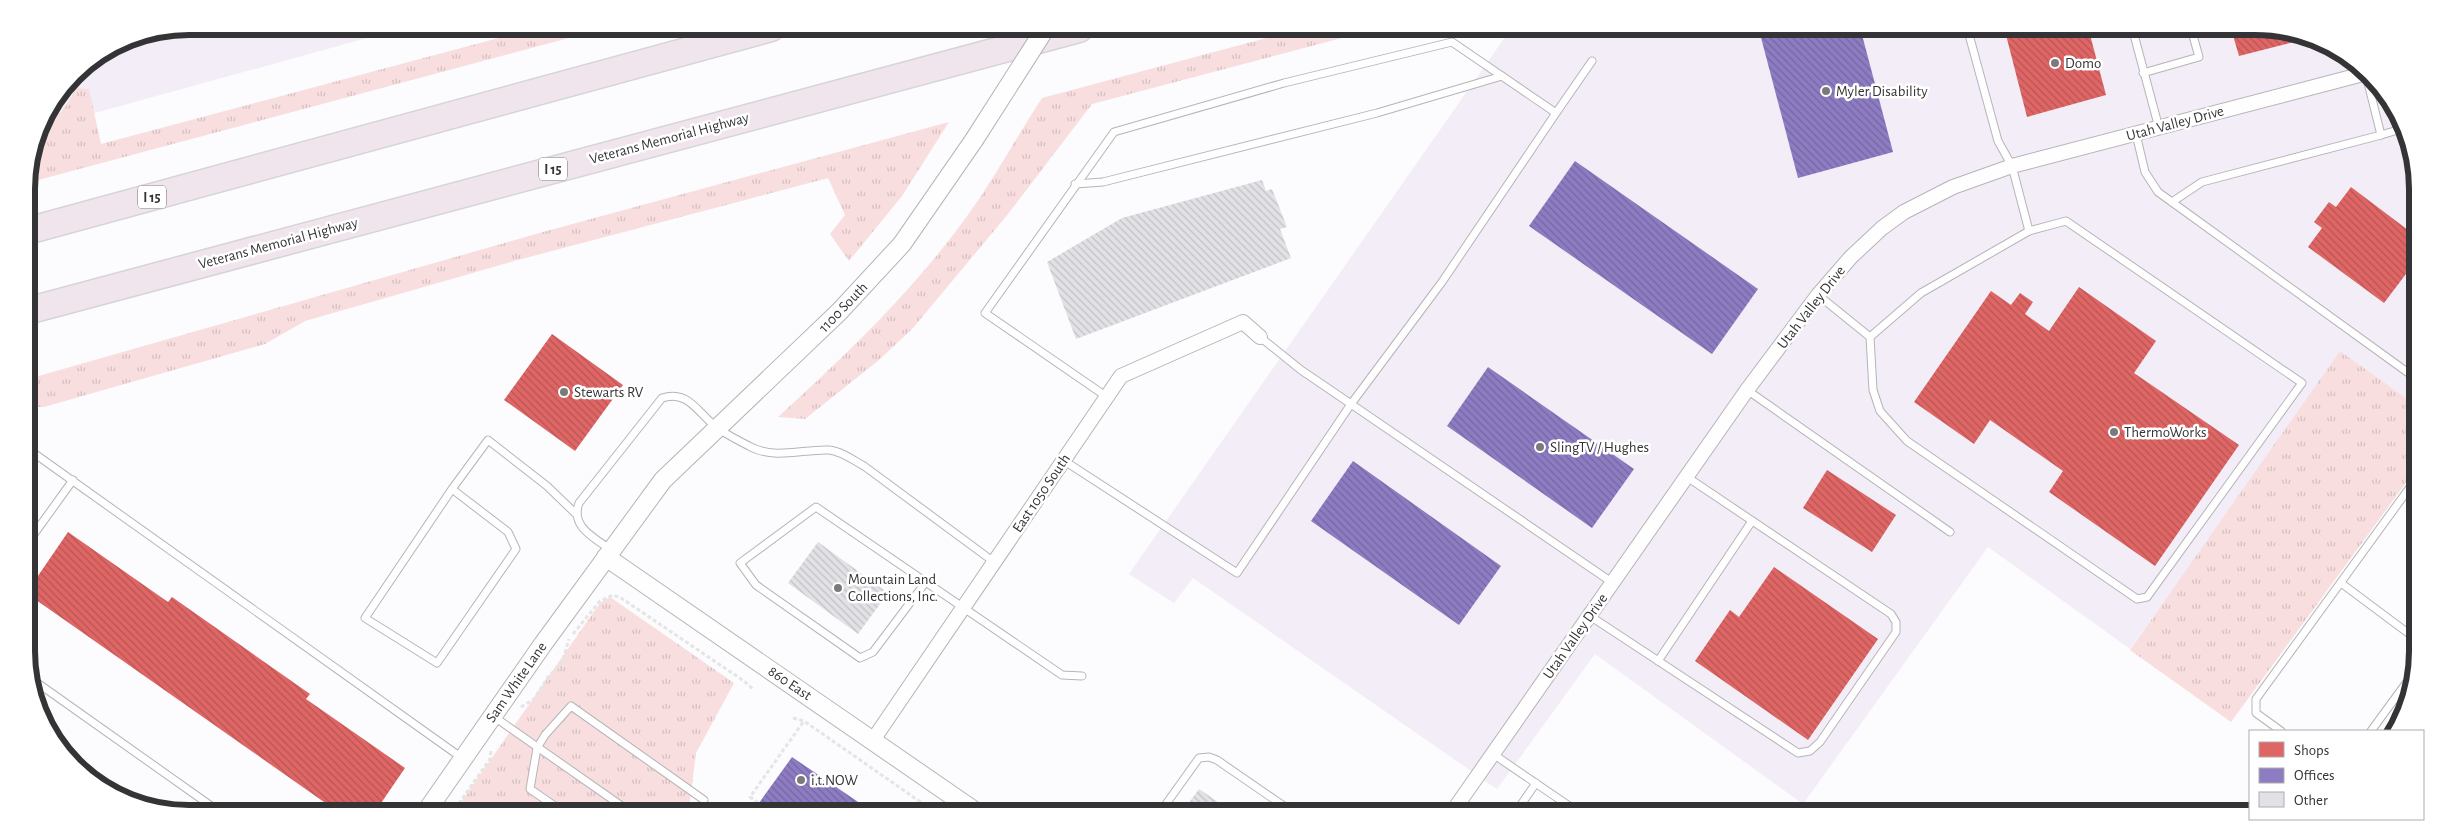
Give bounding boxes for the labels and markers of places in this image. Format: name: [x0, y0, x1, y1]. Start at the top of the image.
place label: Domo: [2065, 56, 2101, 71]
marker: Domo: [2049, 57, 2061, 69]
place label: Myler Disability: [1836, 84, 1928, 99]
marker: Myler Disability: [1820, 85, 1832, 97]
place label: Stewarts RV: [574, 385, 644, 400]
marker: Stewarts RV: [558, 386, 570, 398]
place label: ThermoWorks: [2124, 425, 2207, 440]
marker: ThermoWorks: [2108, 426, 2120, 438]
place label: SlingTV / Hughes: [1550, 440, 1649, 455]
marker: SlingTV / Hughes: [1534, 441, 1546, 453]
place label: Mountain Land Collections, Inc.: [848, 572, 938, 604]
marker: Mountain Land Collections, Inc.: [832, 582, 844, 594]
place label: i.t.NOW: [811, 773, 858, 788]
marker: i.t.NOW: [795, 774, 807, 786]

